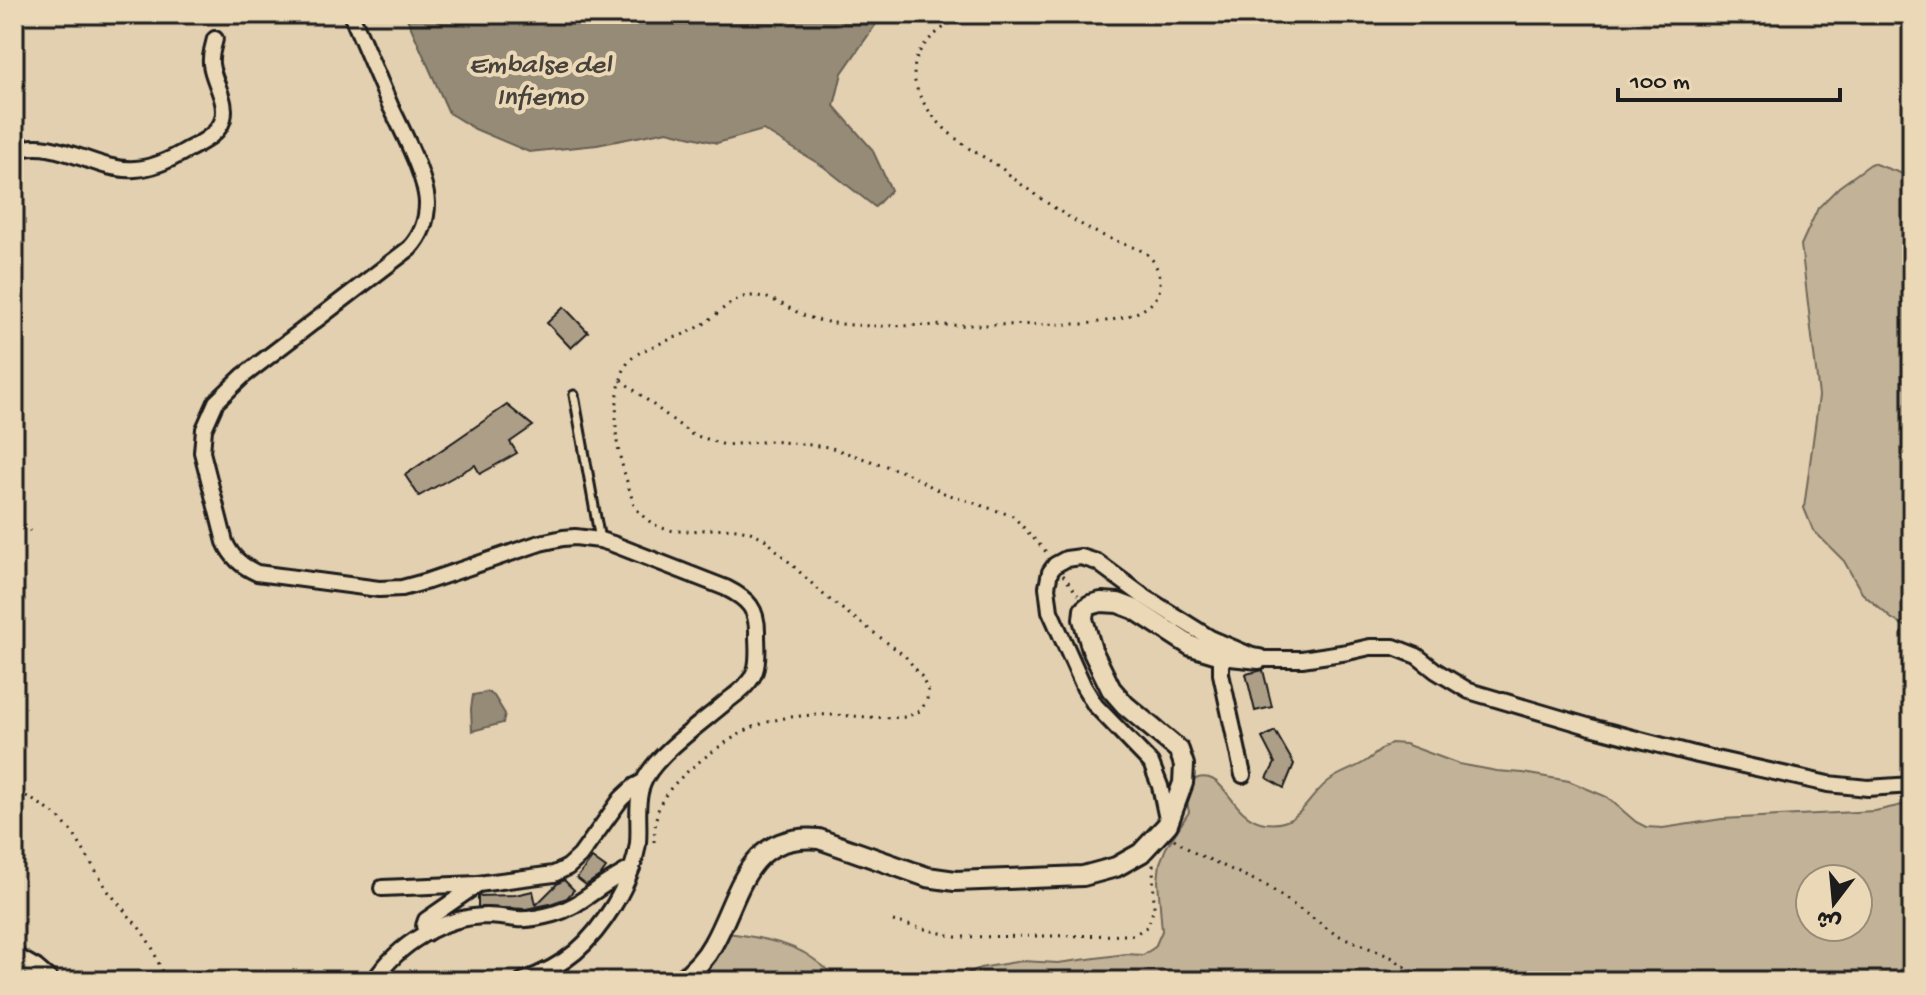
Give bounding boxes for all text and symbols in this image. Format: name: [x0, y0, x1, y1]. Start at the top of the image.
water label: Embalse del Infierno: [469, 50, 613, 115]
scale bar: [1618, 52, 1840, 102]
text: 100 m: [1629, 69, 1690, 98]
north arrow: [1794, 863, 1874, 943]
text: ش: [1814, 903, 1845, 934]

